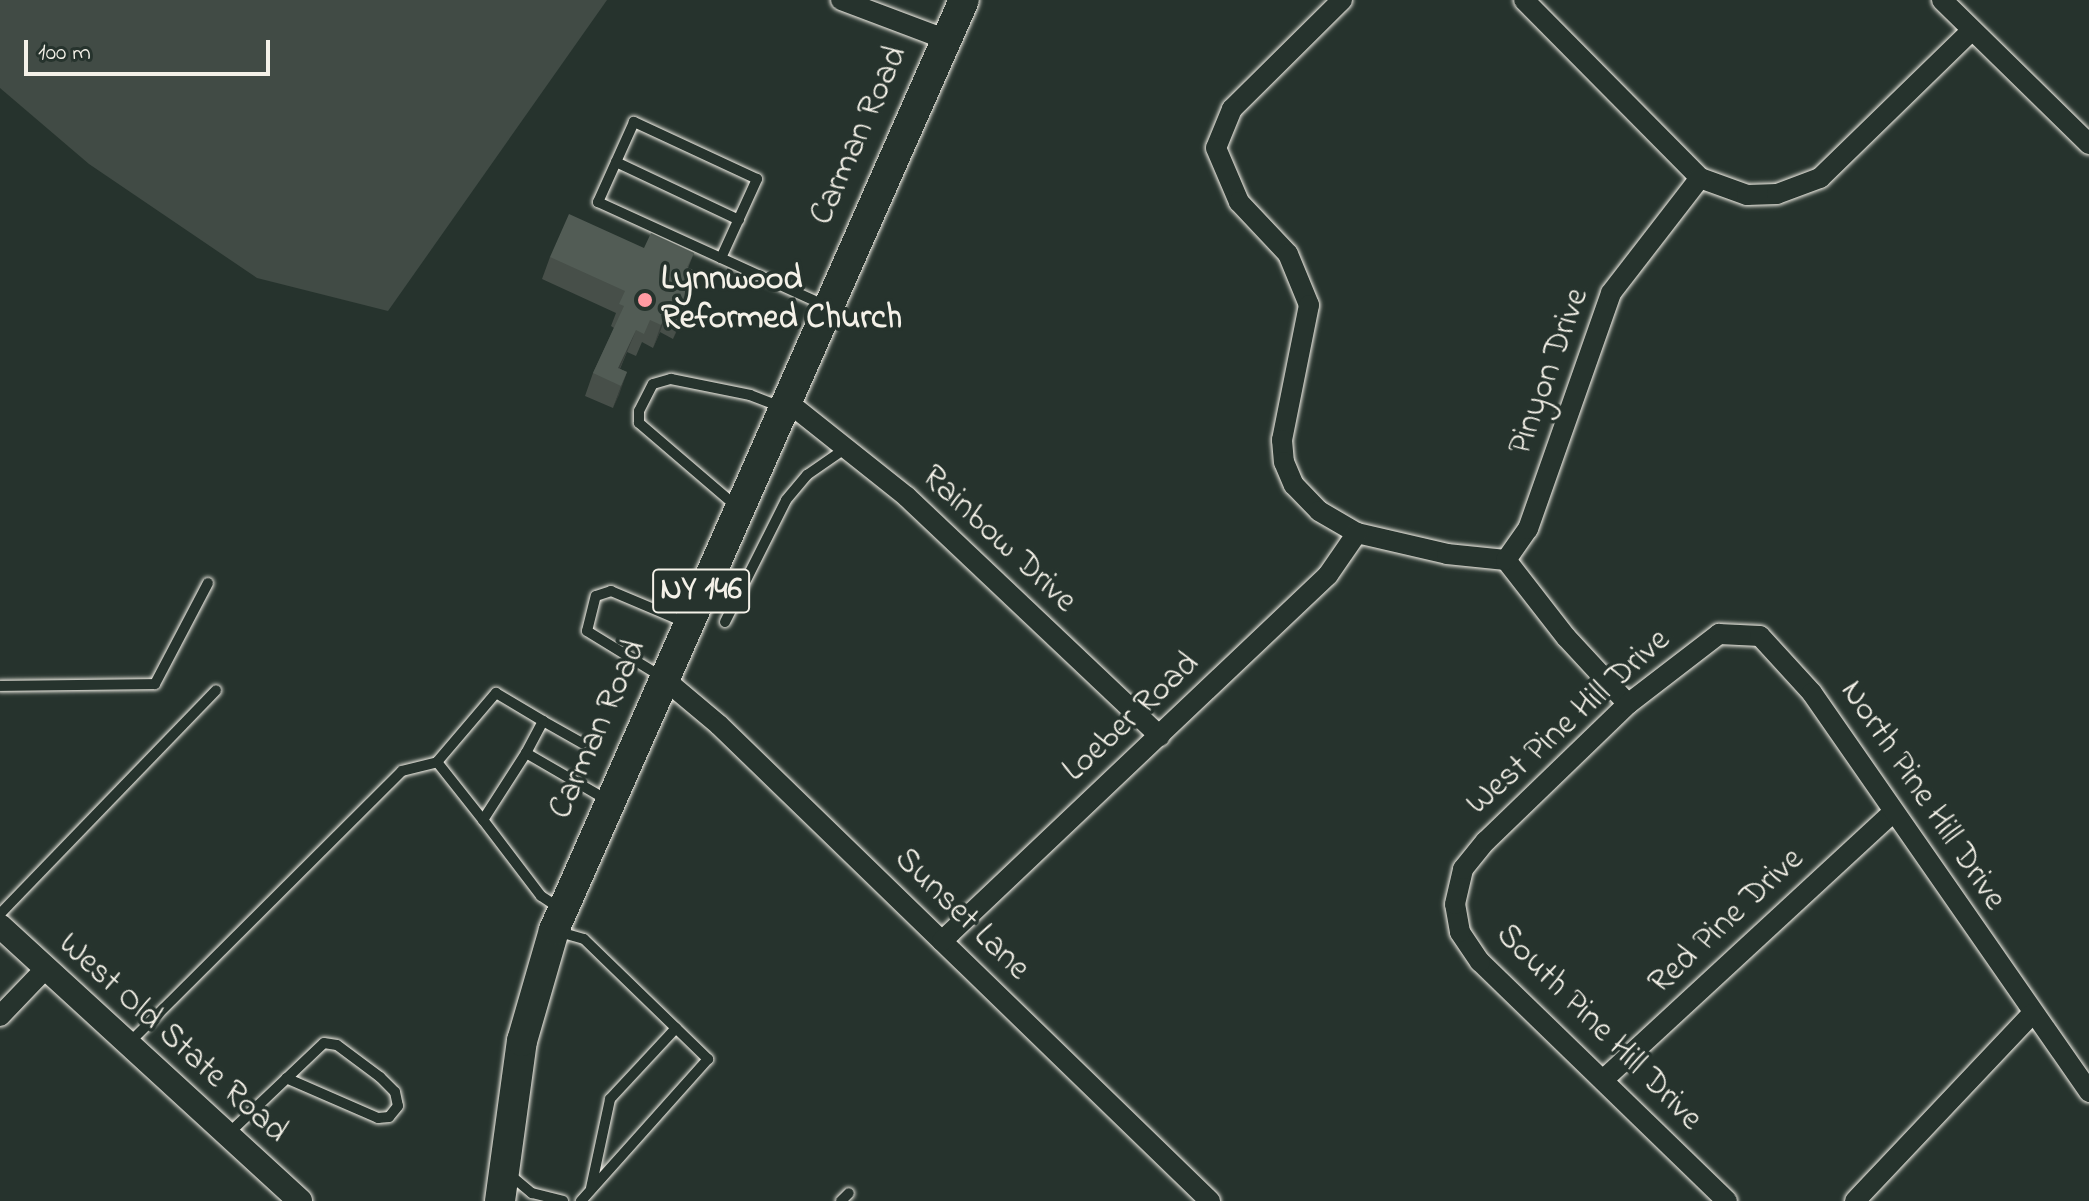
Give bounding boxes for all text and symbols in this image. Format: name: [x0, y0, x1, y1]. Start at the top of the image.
scale bar: [28, 24, 274, 74]
text: 100 m: [38, 36, 91, 71]
street label: Carman Road: [802, 40, 918, 232]
place label: Lynnwood Reformed Church: [661, 260, 902, 340]
street label: Pinyon Drive: [1501, 283, 1599, 461]
marker: Lynnwood Reformed Church: [636, 291, 654, 309]
street label: Rainbow Drive: [912, 458, 1084, 622]
road number: NY 146: [651, 563, 751, 619]
street label: West Pine Hill Drive: [1459, 621, 1679, 825]
street label: Carman Road: [541, 634, 657, 826]
street label: Loeber Road: [1055, 645, 1209, 791]
street label: North Pine Hill Drive: [1830, 673, 2014, 919]
street label: Sunset Lane: [884, 840, 1038, 990]
street label: Red Pine Drive: [1641, 840, 1813, 1004]
street label: South Pine Hill Drive: [1486, 916, 1710, 1140]
street label: West Old State Road: [49, 925, 295, 1153]

